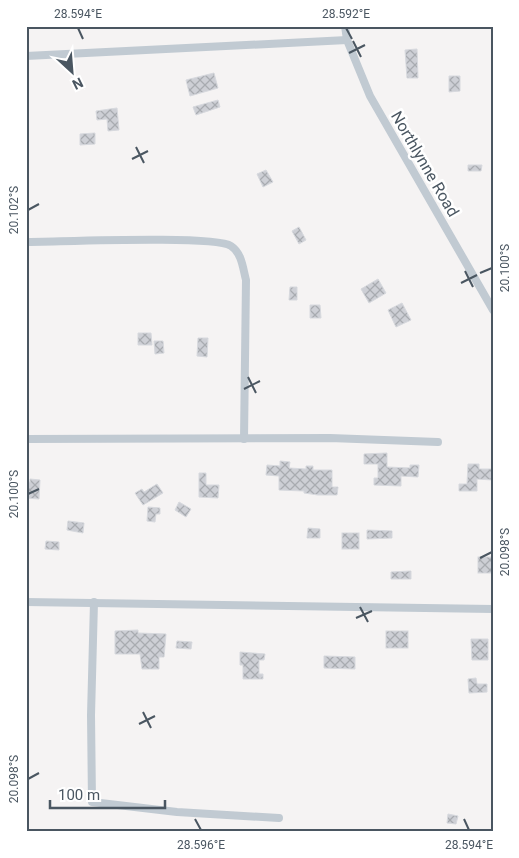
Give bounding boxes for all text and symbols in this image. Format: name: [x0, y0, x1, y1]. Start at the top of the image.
text: 28.594°E: [54, 7, 102, 21]
text: 28.592°E: [322, 7, 370, 21]
north arrow: [48, 48, 98, 98]
text: N: [70, 74, 86, 93]
street label: Northlynne Road: [387, 108, 463, 220]
text: 20.102°S: [7, 186, 21, 234]
text: 20.100°S: [498, 244, 512, 292]
text: 20.100°S: [7, 470, 21, 518]
text: 20.098°S: [498, 528, 512, 576]
text: 20.098°S: [7, 755, 21, 803]
scale bar: [50, 778, 165, 810]
text: 100 m: [58, 786, 100, 804]
text: 28.596°E: [177, 838, 225, 852]
text: 28.594°E: [445, 838, 493, 852]

